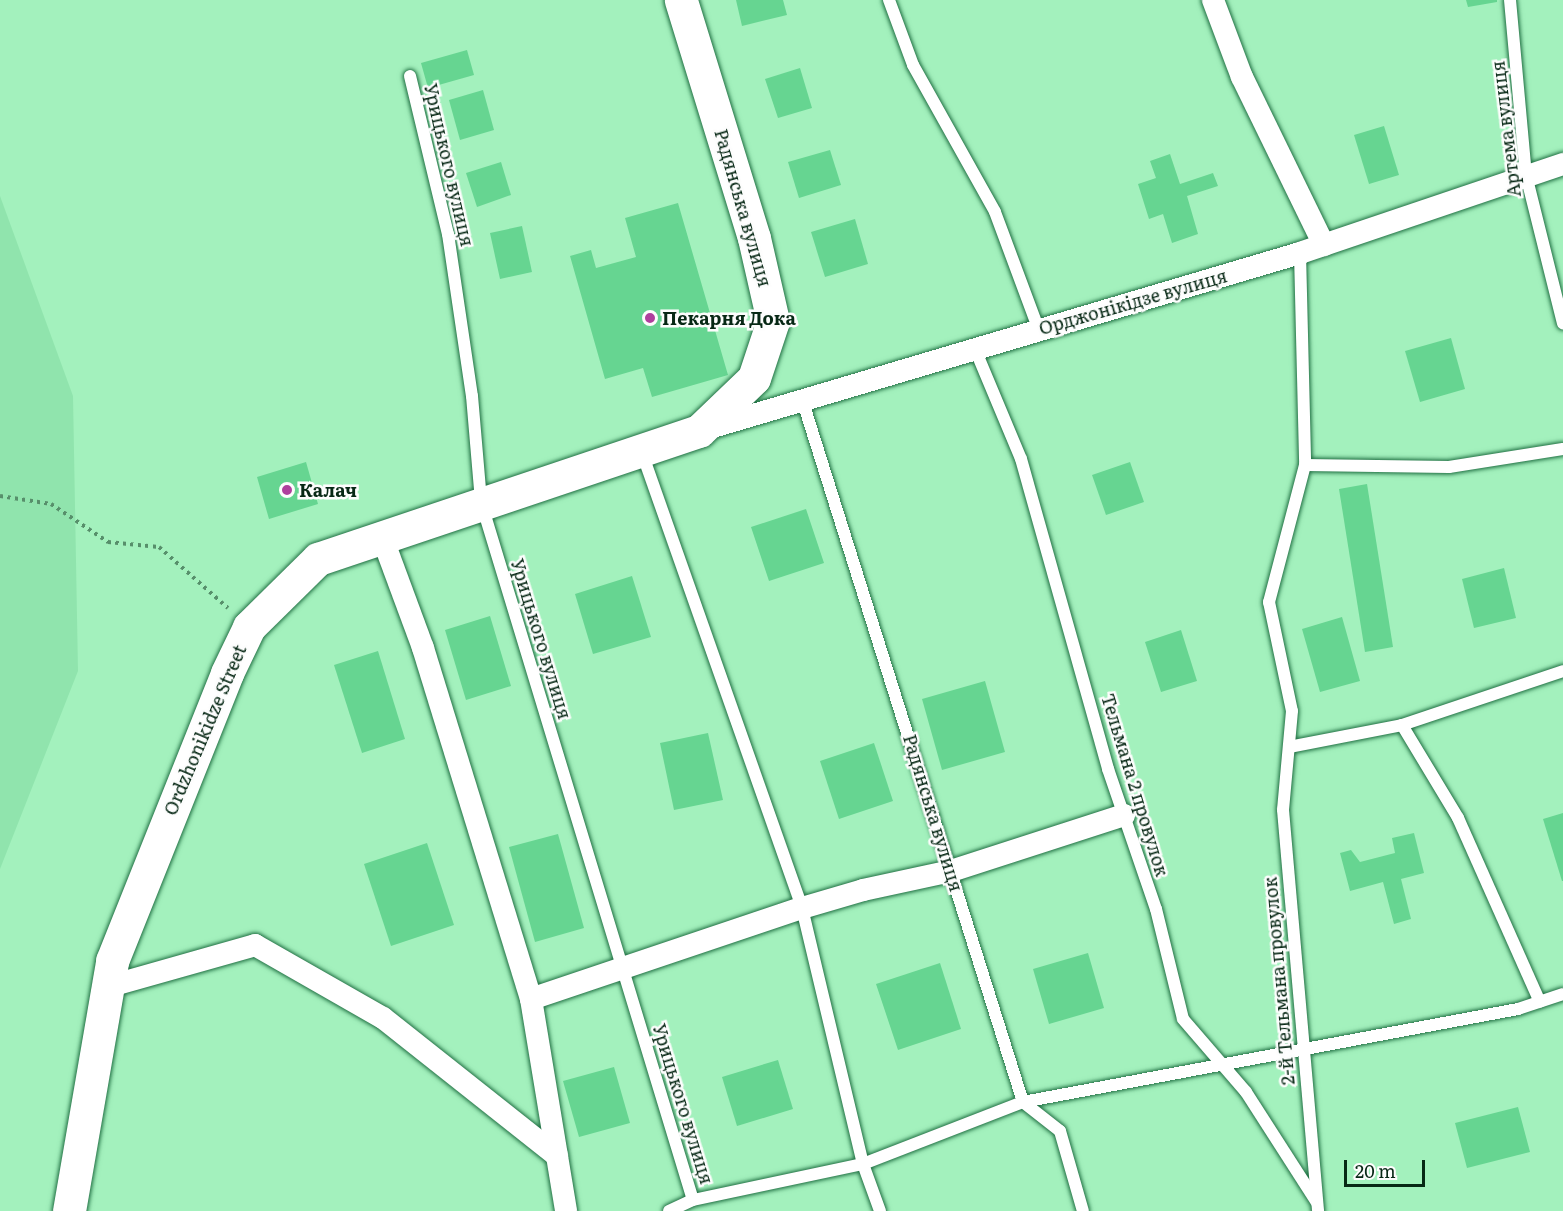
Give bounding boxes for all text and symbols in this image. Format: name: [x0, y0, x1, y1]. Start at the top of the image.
street label: Артема вулиця: [1487, 60, 1525, 198]
street label: Урицького вулиця: [420, 81, 478, 249]
street label: Радянська вулиця: [710, 126, 776, 290]
street label: Орджонікідзе вулиця: [1036, 265, 1230, 339]
place label: Пекарня Дока: [662, 307, 796, 329]
marker: Пекарня Дока: [643, 311, 657, 325]
place label: Калач: [299, 479, 357, 501]
marker: Калач: [280, 483, 294, 497]
street label: Урицького вулиця: [506, 556, 576, 722]
street label: Ordzhonikidze Street: [159, 642, 251, 818]
street label: Тельмана 2 провулок: [1097, 691, 1173, 879]
street label: Радянська вулиця: [899, 732, 967, 894]
street label: 2-й Тельмана провулок: [1259, 876, 1299, 1086]
street label: Урицького вулиця: [648, 1021, 718, 1187]
scale bar: [1347, 1148, 1428, 1186]
text: 20 m: [1355, 1157, 1396, 1184]

